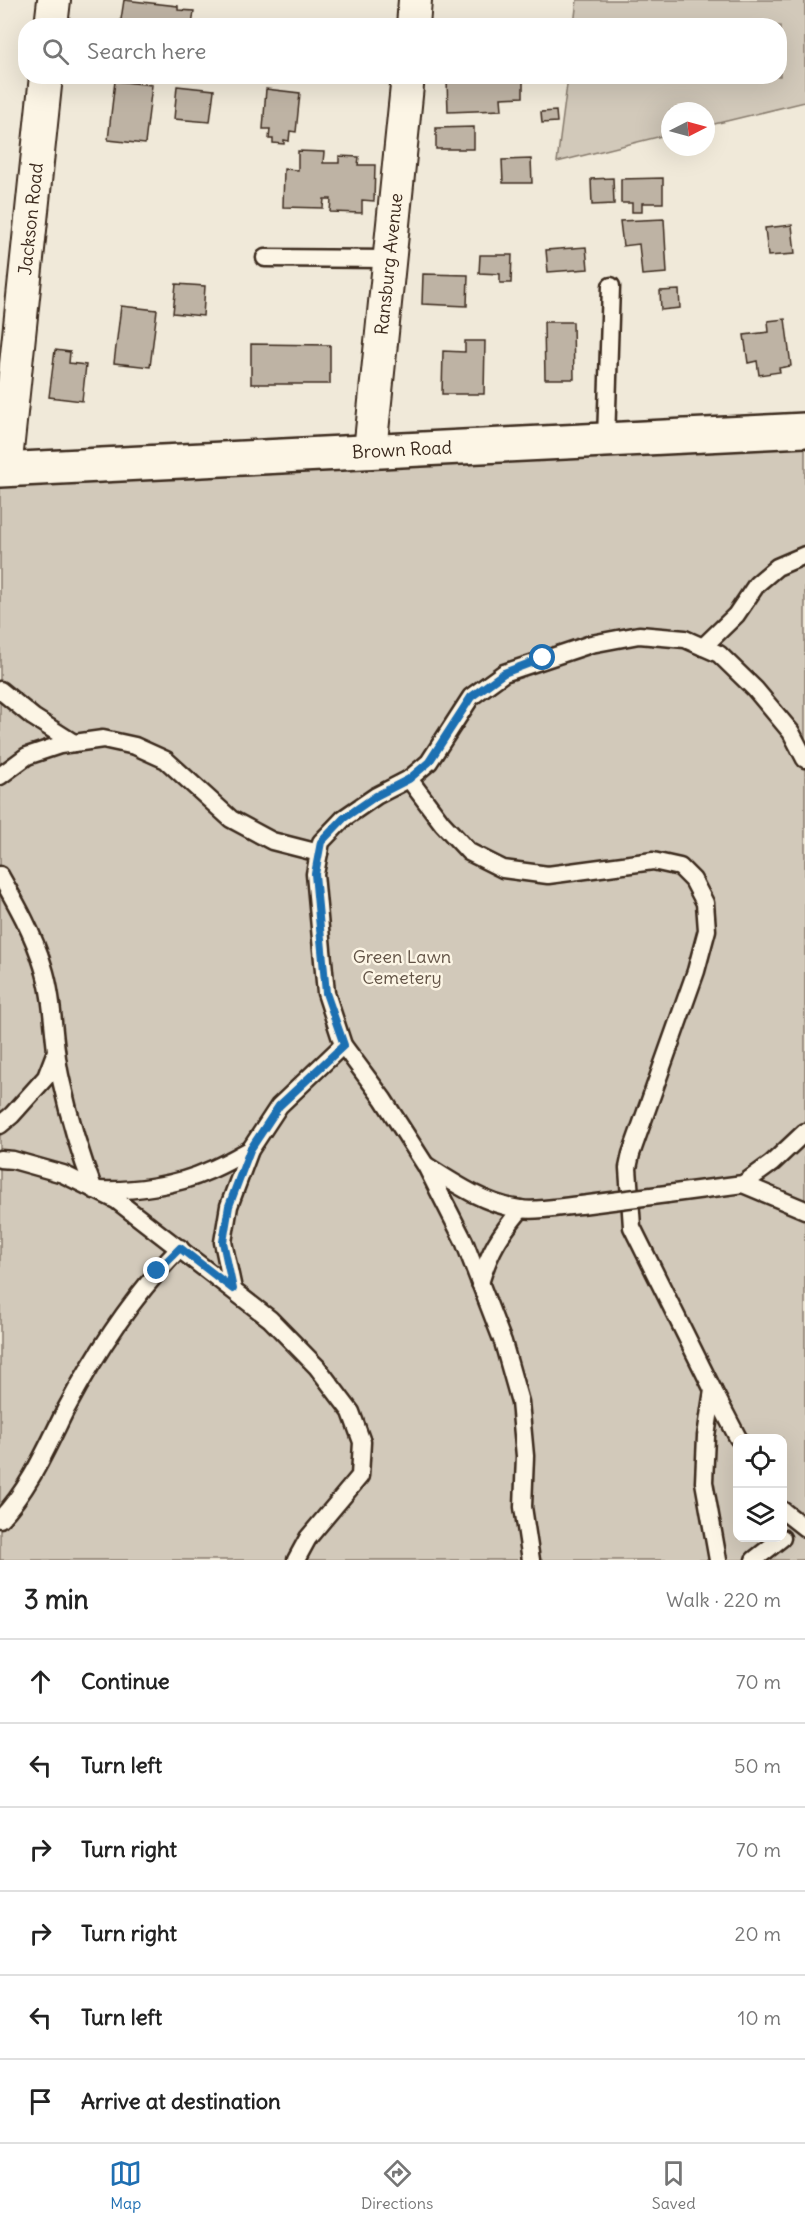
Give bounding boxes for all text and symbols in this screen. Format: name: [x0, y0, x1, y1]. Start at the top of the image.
search box: [18, 18, 787, 84]
icon: search: [39, 35, 72, 68]
text: Search here: [87, 37, 206, 65]
north arrow: [661, 102, 715, 156]
street label: Jackson Road: [13, 161, 48, 276]
street label: Ransburg Avenue: [370, 192, 407, 336]
street label: Brown Road: [351, 435, 453, 464]
route start: [529, 644, 555, 670]
park label: Green Lawn Cemetery: [353, 945, 451, 989]
route end: [143, 1257, 169, 1283]
map controls: [733, 1434, 787, 1542]
button: locate: [733, 1434, 787, 1488]
button: layers: [733, 1488, 787, 1542]
text: 3 min: [24, 1583, 89, 1616]
text: Walk · 220 m: [666, 1587, 781, 1612]
icon: ahead: [24, 1665, 57, 1698]
text: Continue: [81, 1667, 170, 1695]
text: 70 m: [736, 1669, 781, 1694]
icon: left: [24, 1749, 57, 1782]
text: Turn left: [81, 1751, 162, 1779]
text: 50 m: [734, 1753, 781, 1778]
icon: right: [24, 1833, 57, 1866]
text: Turn right: [81, 1835, 177, 1863]
text: 70 m: [736, 1837, 781, 1862]
icon: right: [24, 1917, 57, 1950]
text: Turn right: [81, 1919, 177, 1947]
text: 20 m: [735, 1921, 781, 1946]
icon: left: [24, 2001, 57, 2034]
text: Turn left: [81, 2003, 162, 2031]
text: 10 m: [738, 2005, 781, 2030]
icon: arrive: [24, 2085, 57, 2118]
text: Arrive at destination: [81, 2087, 281, 2115]
tab: Map: [109, 2157, 142, 2213]
tab: Directions: [361, 2157, 433, 2213]
tab: Saved: [652, 2157, 696, 2213]

